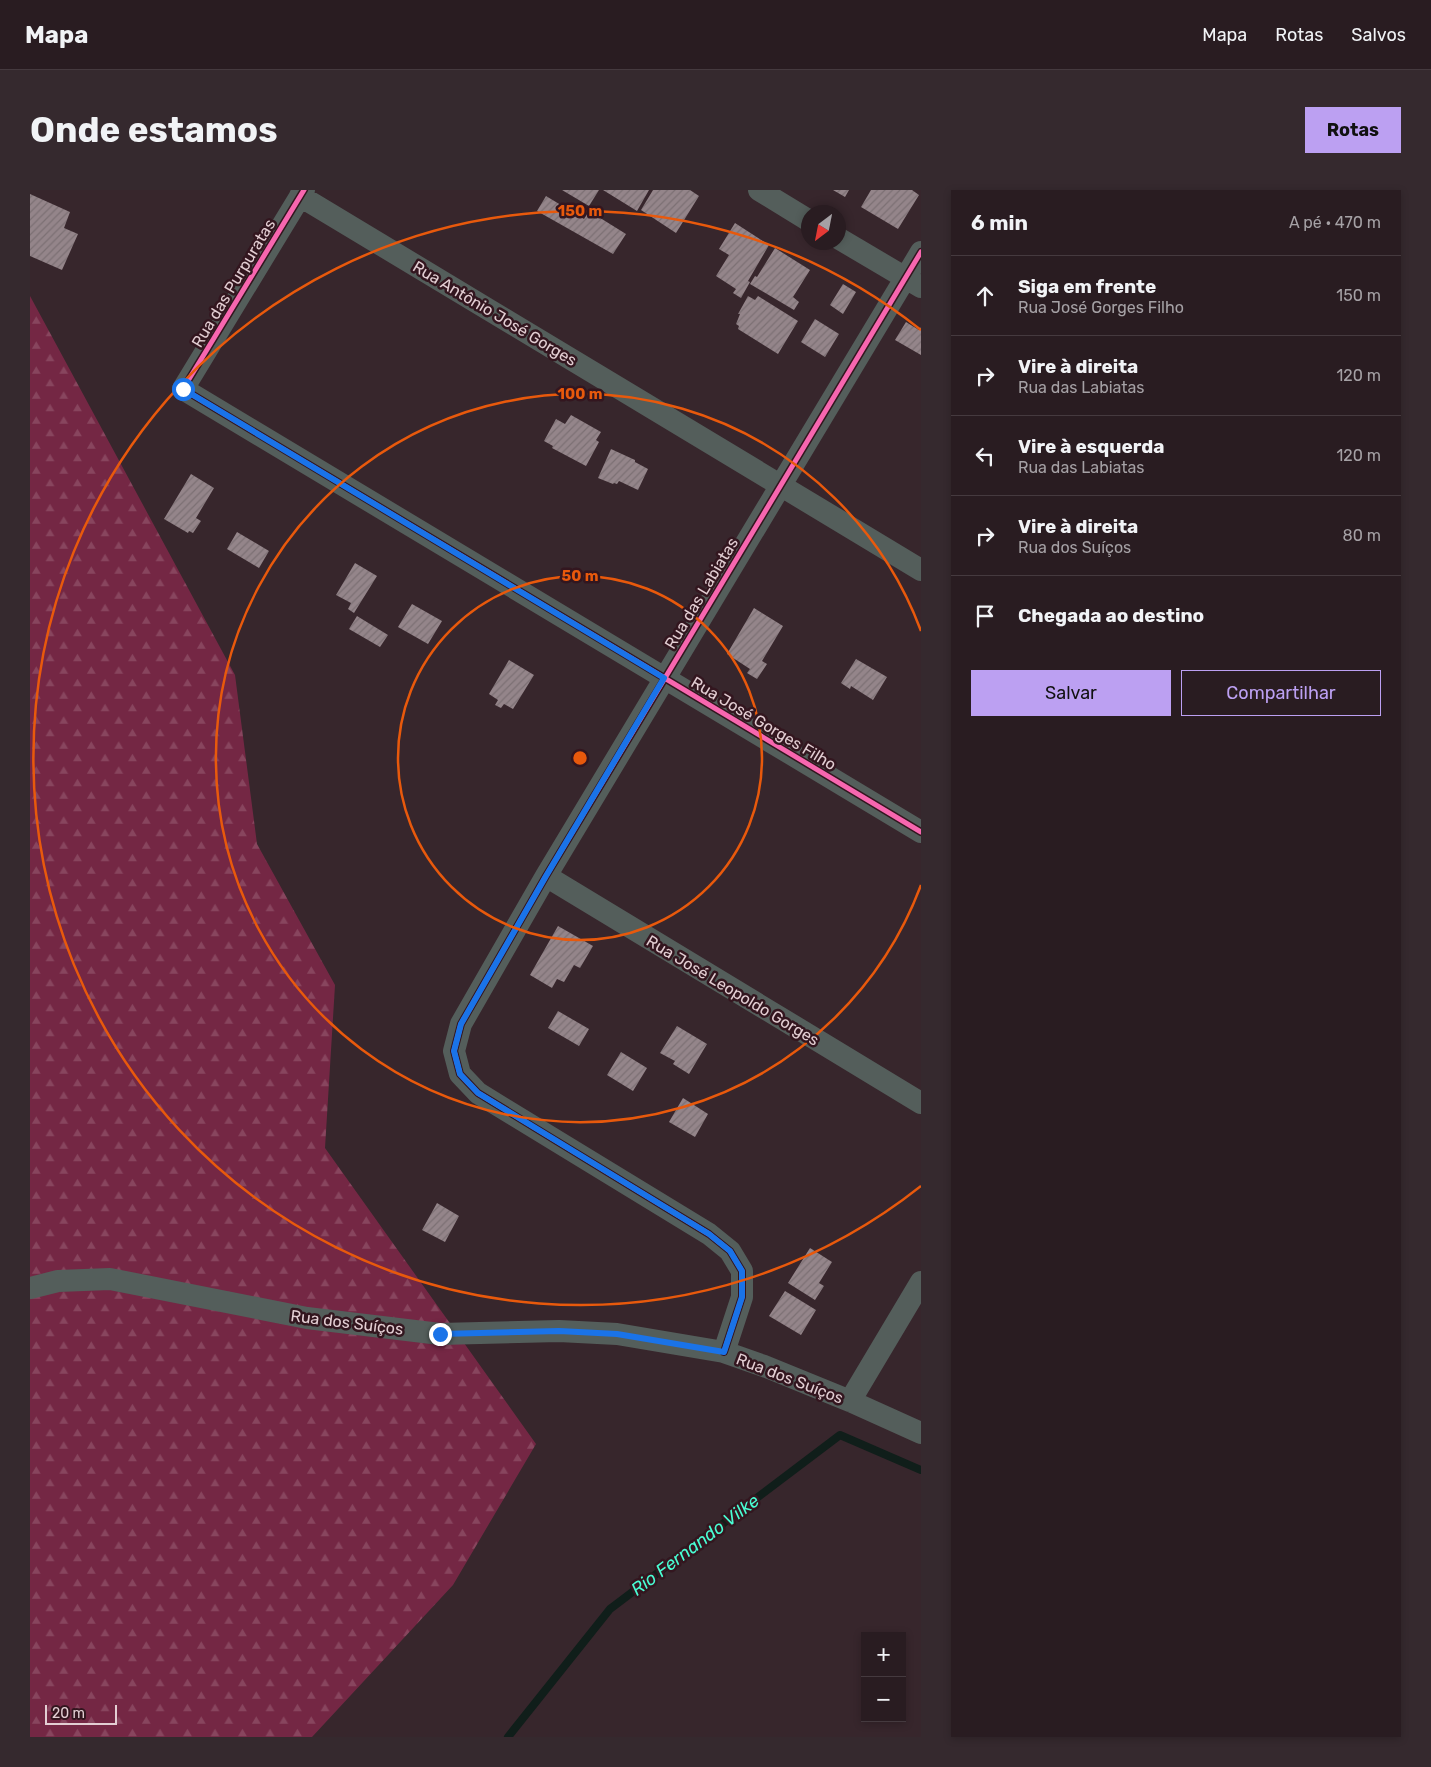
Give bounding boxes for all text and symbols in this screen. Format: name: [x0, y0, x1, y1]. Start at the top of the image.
text: Mapa: [25, 21, 88, 49]
text: Mapa: [1202, 24, 1247, 46]
text: Rotas: [1275, 24, 1323, 46]
text: Salvos: [1351, 24, 1406, 46]
button: Rotas: [1305, 107, 1401, 153]
text: Onde estamos: [30, 109, 278, 151]
text: 150 m: [558, 202, 602, 220]
north arrow: [801, 205, 846, 250]
text: 6 min: [971, 210, 1028, 235]
text: A pé · 470 m: [1289, 213, 1381, 232]
street label: Rua das Purpuratas: [188, 216, 279, 351]
street label: Rua Antônio José Gorges: [409, 257, 580, 370]
text: Siga em frente: [1018, 275, 1156, 298]
icon: ahead: [971, 282, 999, 310]
text: 150 m: [1336, 286, 1381, 305]
text: Rua José Gorges Filho: [1018, 298, 1184, 317]
text: Vire à direita: [1018, 355, 1138, 378]
icon: right: [971, 362, 999, 390]
text: 120 m: [1336, 366, 1381, 385]
route start: [172, 378, 195, 401]
text: Rua das Labiatas: [1018, 378, 1145, 397]
text: 100 m: [558, 385, 602, 403]
text: Vire à esquerda: [1018, 435, 1165, 458]
icon: left: [971, 442, 999, 470]
text: 120 m: [1336, 446, 1381, 465]
text: Rua das Labiatas: [1018, 458, 1145, 477]
text: Vire à direita: [1018, 515, 1138, 538]
icon: right: [971, 522, 999, 550]
text: 80 m: [1343, 526, 1381, 545]
street label: Rua das Labiatas: [661, 534, 742, 652]
text: Rua dos Suíços: [1018, 538, 1131, 557]
text: 50 m: [562, 567, 598, 585]
icon: arrive: [971, 602, 999, 630]
text: Chegada ao destino: [1018, 604, 1204, 627]
button: Salvar: [971, 670, 1171, 716]
button: Compartilhar: [1181, 670, 1381, 716]
street label: Rua José Gorges Filho: [688, 673, 840, 774]
centre of rings: [571, 749, 589, 767]
street label: Rua José Leopoldo Gorges: [643, 931, 823, 1050]
street label: Rua dos Suíços: [290, 1306, 404, 1339]
route end: [429, 1323, 452, 1346]
street label: Rua dos Suíços: [734, 1349, 846, 1408]
water label: Rio Fernando Vilke: [626, 1490, 764, 1600]
map controls: [861, 1632, 906, 1722]
button: +: [861, 1632, 906, 1677]
button: −: [861, 1677, 906, 1722]
scale bar: [45, 1702, 118, 1725]
text: 20 m: [52, 1705, 85, 1722]

